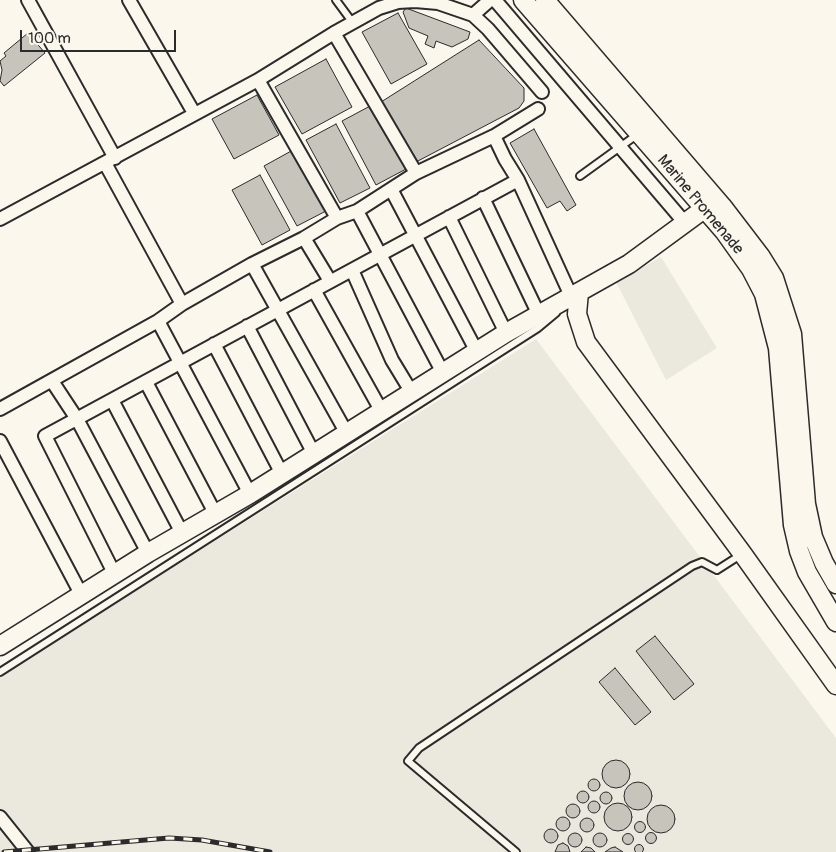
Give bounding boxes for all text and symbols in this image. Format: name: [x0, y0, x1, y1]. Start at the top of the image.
scale bar: [22, 20, 179, 52]
text: 100 m: [28, 29, 71, 48]
street label: Marine Promenade: [653, 151, 747, 259]

